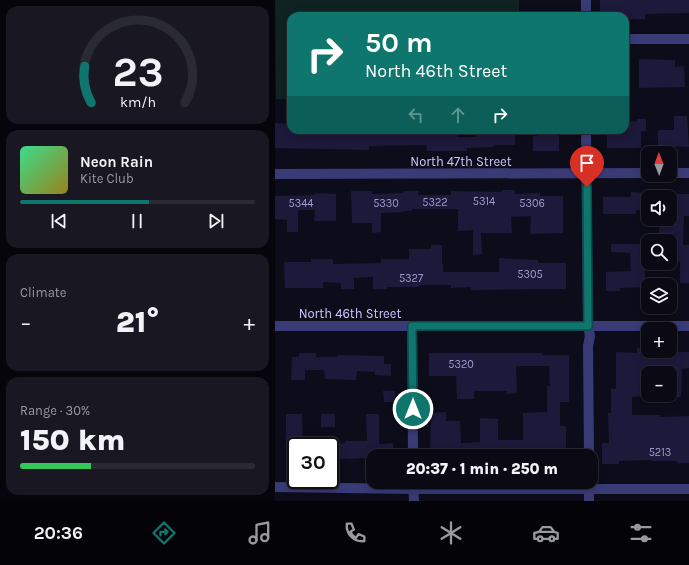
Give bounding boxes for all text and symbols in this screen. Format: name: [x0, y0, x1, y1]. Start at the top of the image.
text: 50 m: [365, 26, 433, 59]
icon: right: [299, 28, 351, 80]
text: 23: [112, 48, 163, 96]
text: North 46th Street: [365, 60, 507, 82]
text: km/h: [119, 93, 156, 110]
icon: left: [405, 104, 427, 126]
icon: ahead: [447, 104, 469, 126]
icon: right: [489, 104, 511, 126]
pin: [570, 146, 604, 187]
north arrow: [641, 146, 677, 182]
map controls: [641, 146, 677, 402]
icon: arrive: [576, 152, 598, 174]
text: Neon Rain: [80, 153, 153, 171]
street label: North 47th Street: [410, 154, 512, 169]
text: Kite Club: [80, 171, 134, 186]
button: sound: [641, 190, 677, 226]
house number: 5314: [473, 195, 495, 208]
house number: 5322: [422, 196, 448, 209]
house number: 5344: [289, 197, 314, 210]
house number: 5330: [373, 197, 399, 210]
house number: 5306: [519, 197, 545, 210]
icon: previous: [48, 210, 70, 232]
icon: pause: [126, 210, 148, 232]
icon: next: [205, 210, 227, 232]
button: search: [641, 234, 677, 270]
house number: 5305: [517, 268, 543, 281]
house number: 5327: [399, 272, 423, 285]
button: layers: [641, 278, 677, 314]
text: Climate: [20, 285, 66, 300]
text: 21°: [116, 304, 159, 340]
street label: North 46th Street: [299, 306, 401, 321]
text: −: [20, 310, 32, 336]
text: +: [243, 310, 255, 336]
button: +: [641, 322, 677, 358]
house number: 5320: [448, 358, 474, 371]
button: −: [641, 366, 677, 402]
position arrow: [392, 388, 434, 430]
text: Range · 30%: [20, 403, 90, 418]
text: 150 km: [20, 422, 125, 458]
speed limit sign: 30: [287, 437, 339, 489]
house number: 5213: [649, 446, 671, 459]
text: 20:37 · 1 min · 250 m: [406, 460, 558, 478]
icon: directions: [150, 519, 178, 547]
icon: music: [246, 519, 274, 547]
icon: phone: [341, 519, 369, 547]
icon: climate: [437, 519, 465, 547]
icon: car: [532, 519, 560, 547]
icon: filters: [627, 519, 655, 547]
text: 20:36: [34, 522, 83, 544]

